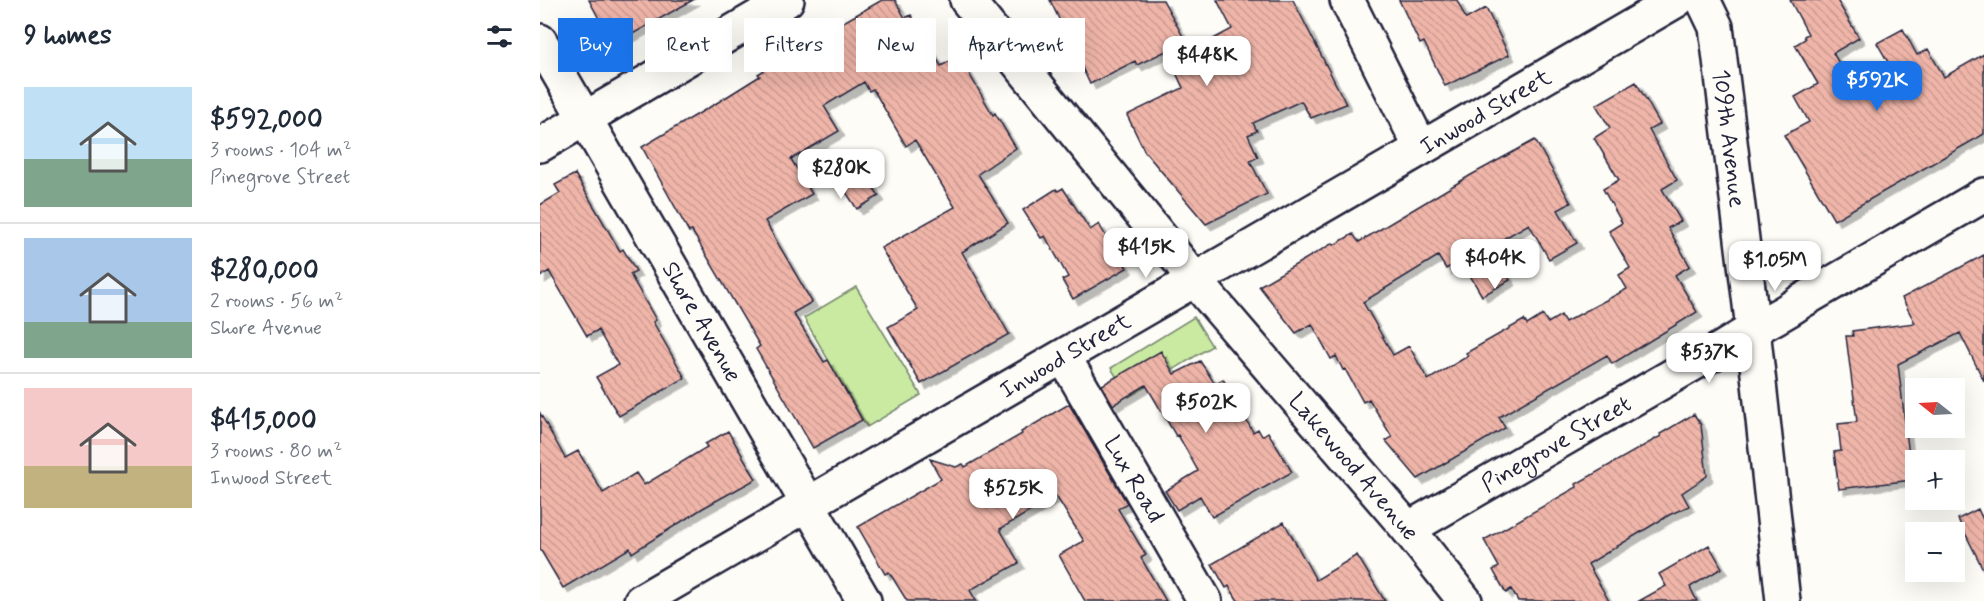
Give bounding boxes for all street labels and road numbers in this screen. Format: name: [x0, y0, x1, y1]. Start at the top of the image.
street label: Inwood Street: [1415, 62, 1557, 163]
street label: 109th Avenue: [1704, 67, 1752, 209]
street label: Shore Avenue: [654, 256, 748, 388]
street label: Inwood Street: [994, 306, 1137, 407]
street label: Lakewood Avenue: [1281, 387, 1425, 547]
street label: Pinegrove Street: [1476, 389, 1637, 500]
street label: Lux Road: [1096, 431, 1171, 529]

